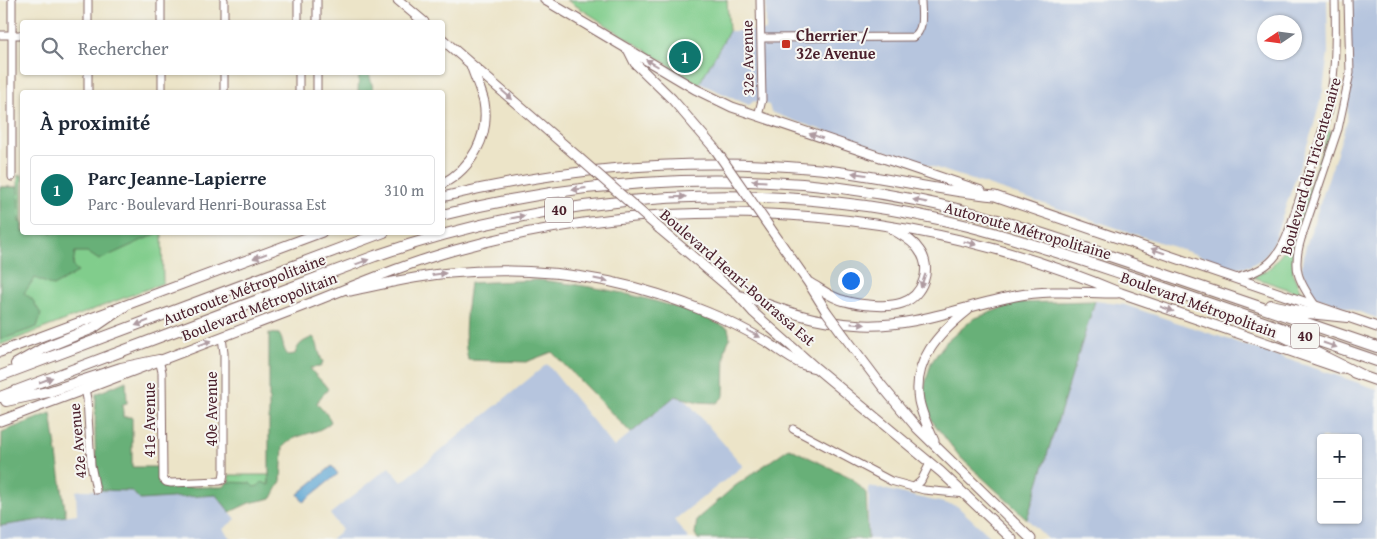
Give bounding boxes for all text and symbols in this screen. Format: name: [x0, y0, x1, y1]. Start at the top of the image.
north arrow: [1257, 15, 1302, 60]
search box: [20, 20, 445, 75]
street label: 32e Avenue: [734, 20, 760, 96]
place label: Cherrier / 32e Avenue: [796, 23, 876, 65]
icon: search: [38, 34, 66, 62]
text: Rechercher: [78, 34, 169, 62]
pin: 1: [669, 38, 701, 76]
marker: Cherrier / 32e Avenue: [780, 38, 792, 50]
one-way arrow: [645, 59, 660, 67]
street label: Boulevard du Tricentenaire: [1273, 74, 1347, 258]
one-way arrow: [500, 89, 513, 100]
text: À proximité: [40, 107, 150, 138]
one-way arrow: [809, 131, 824, 139]
text: Parc Jeanne-Lapierre: [88, 164, 267, 192]
one-way arrow: [850, 170, 866, 178]
one-way arrow: [750, 177, 766, 185]
text: 1: [53, 178, 61, 202]
text: 310 m: [384, 178, 424, 202]
one-way arrow: [571, 185, 587, 193]
text: Parc · Boulevard Henri-Bourassa Est: [88, 192, 326, 216]
one-way arrow: [671, 193, 687, 201]
street label: Autoroute Métropolitaine: [942, 195, 1114, 265]
one-way arrow: [912, 197, 927, 205]
road number: 40: [545, 198, 573, 222]
street label: Boulevard Henri-Bourassa Est: [655, 203, 821, 352]
one-way arrow: [510, 213, 525, 221]
one-way arrow: [962, 239, 977, 247]
street label: Autoroute Métropolitaine: [159, 247, 329, 331]
one-way arrow: [1150, 247, 1165, 255]
one-way arrow: [252, 252, 267, 260]
one-way arrow: [354, 257, 369, 265]
street label: Boulevard Métropolitain: [178, 265, 340, 347]
street label: Boulevard Métropolitain: [1117, 265, 1281, 343]
your location: [838, 268, 864, 294]
one-way arrow: [432, 270, 448, 278]
one-way arrow: [918, 274, 926, 289]
one-way arrow: [594, 276, 610, 284]
one-way arrow: [1160, 305, 1175, 313]
one-way arrow: [134, 320, 149, 327]
one-way arrow: [850, 321, 866, 329]
road number: 40: [1291, 324, 1319, 348]
one-way arrow: [747, 330, 760, 339]
one-way arrow: [197, 339, 212, 346]
one-way arrow: [1322, 341, 1337, 349]
street label: 40e Avenue: [199, 371, 223, 447]
one-way arrow: [38, 376, 53, 383]
street label: 41e Avenue: [137, 382, 161, 458]
street label: 42e Avenue: [62, 402, 92, 480]
map controls: [1317, 434, 1362, 524]
button: +: [1317, 434, 1362, 479]
button: −: [1317, 479, 1362, 524]

